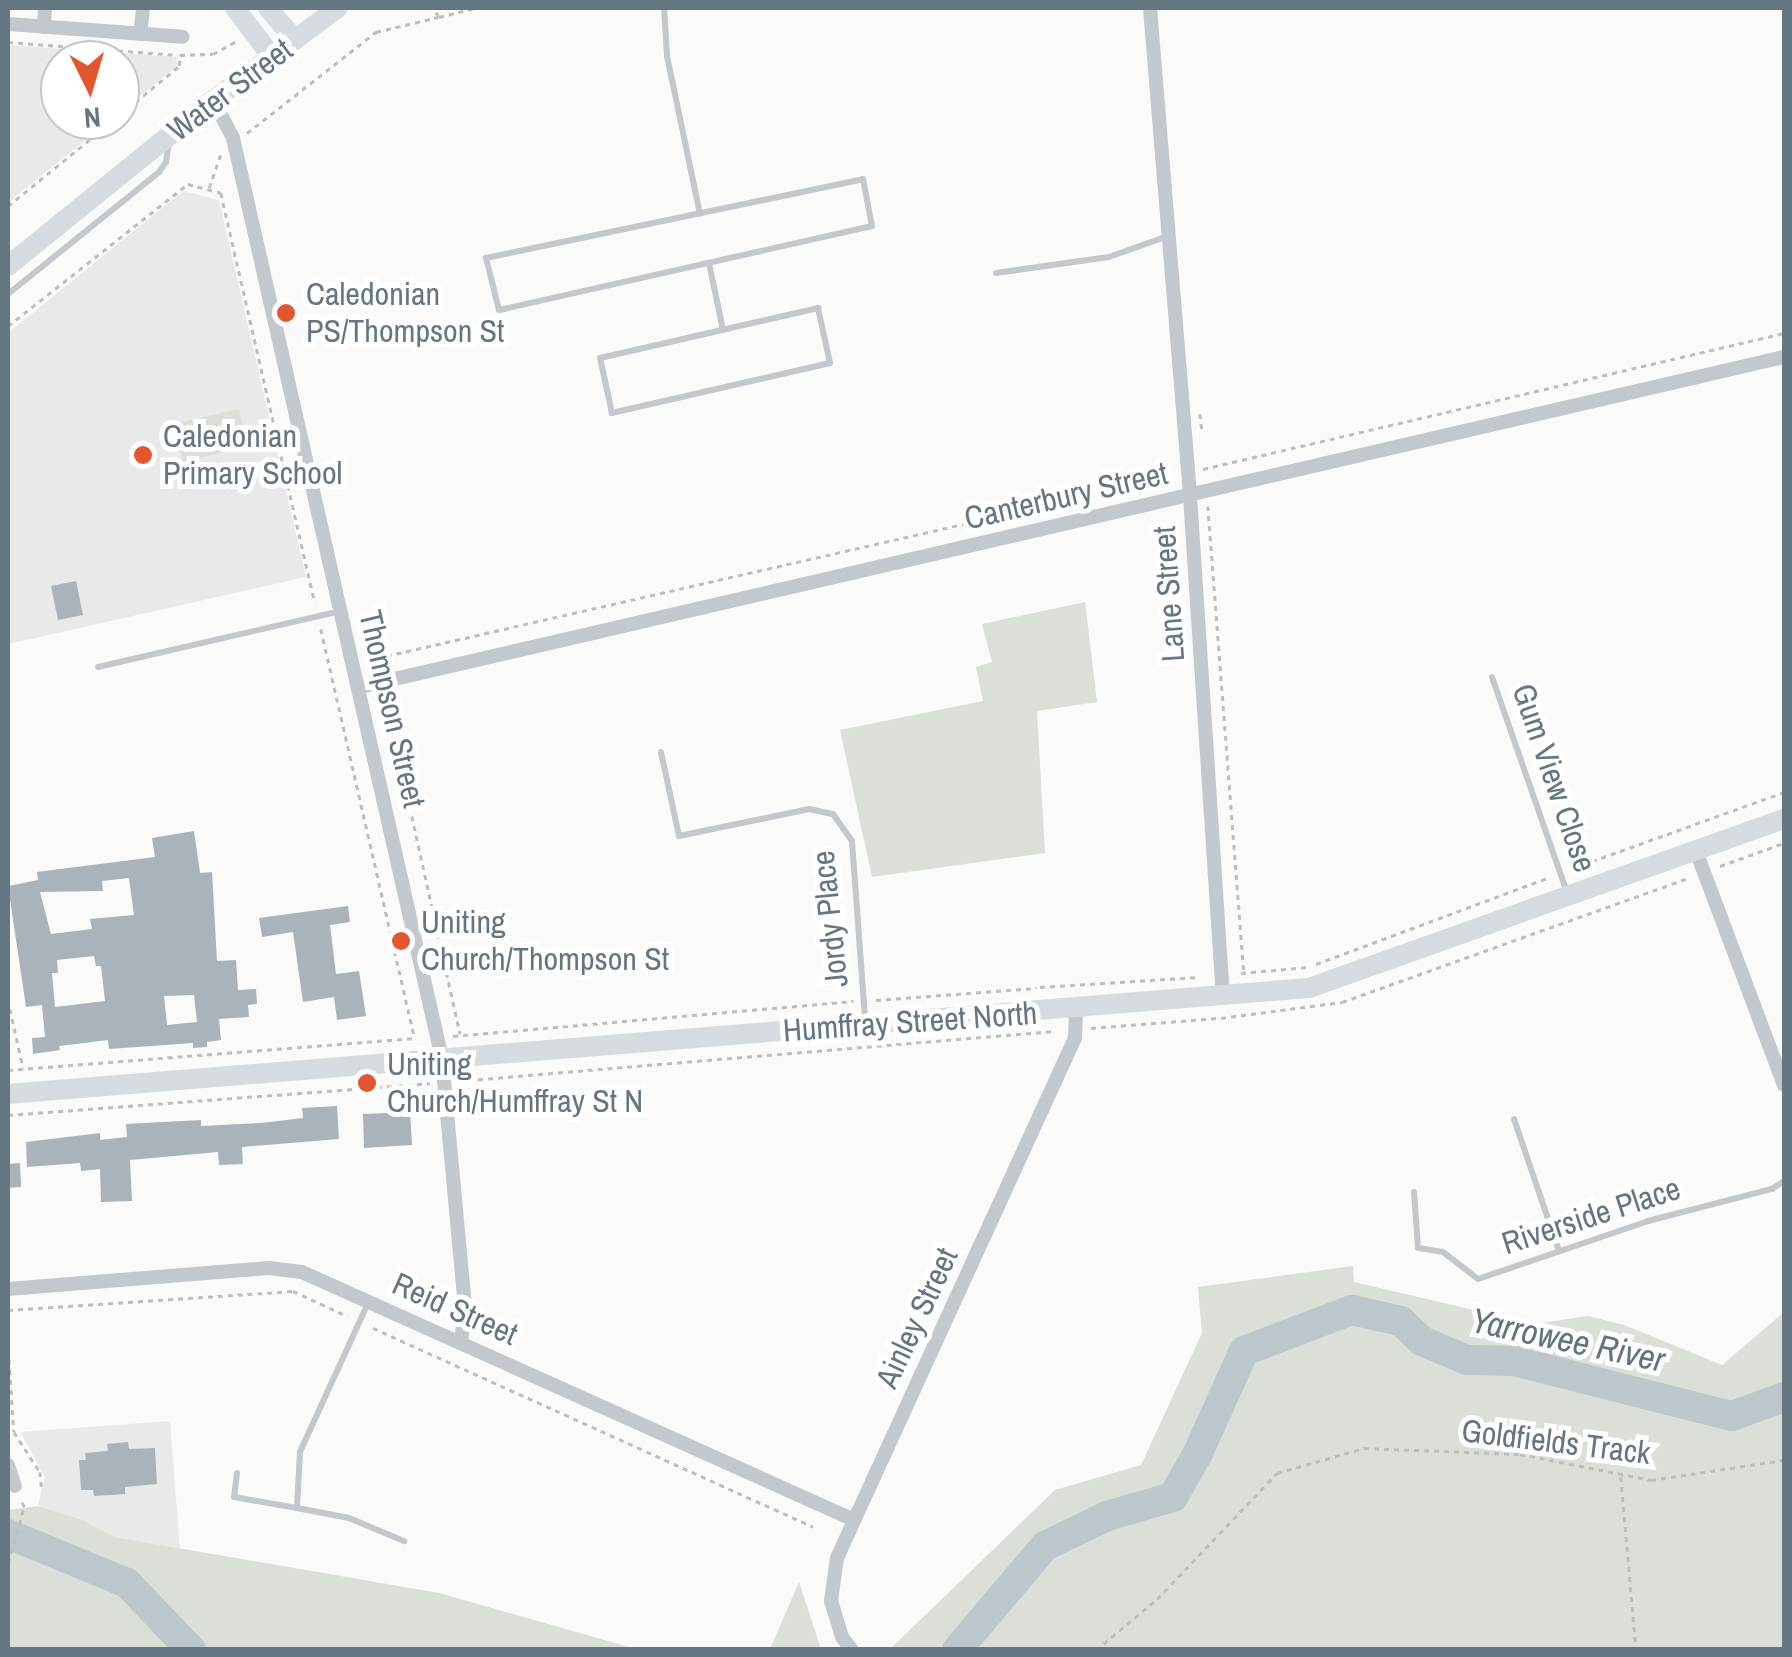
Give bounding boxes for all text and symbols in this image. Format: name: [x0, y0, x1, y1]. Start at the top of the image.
street label: Water Street: [160, 31, 300, 149]
north arrow: [40, 40, 140, 140]
text: N: [83, 98, 102, 138]
place label: Caledonian PS/Thompson St: [306, 276, 504, 351]
marker: Caledonian PS/Thompson St: [275, 302, 297, 324]
place label: Caledonian Primary School: [163, 418, 342, 493]
marker: Caledonian Primary School: [132, 444, 154, 466]
street label: Canterbury Street: [961, 454, 1171, 538]
street label: Lane Street: [1145, 525, 1193, 663]
street label: Thompson Street: [351, 607, 433, 811]
street label: Gum View Close: [1504, 679, 1604, 877]
street label: Jordy Place: [804, 849, 856, 989]
place label: Uniting Church/Thompson St: [421, 904, 669, 979]
marker: Uniting Church/Thompson St: [390, 930, 412, 952]
street label: Humffray Street North: [782, 994, 1038, 1050]
place label: Uniting Church/Humffray St N: [387, 1046, 643, 1121]
marker: Uniting Church/Humffray St N: [356, 1072, 378, 1094]
street label: Riverside Place: [1497, 1169, 1685, 1263]
street label: Ainley Street: [868, 1242, 966, 1394]
street label: Reid Street: [387, 1264, 523, 1354]
water label: Yarrowee River: [1467, 1299, 1669, 1381]
street label: Goldfields Track: [1459, 1411, 1653, 1473]

